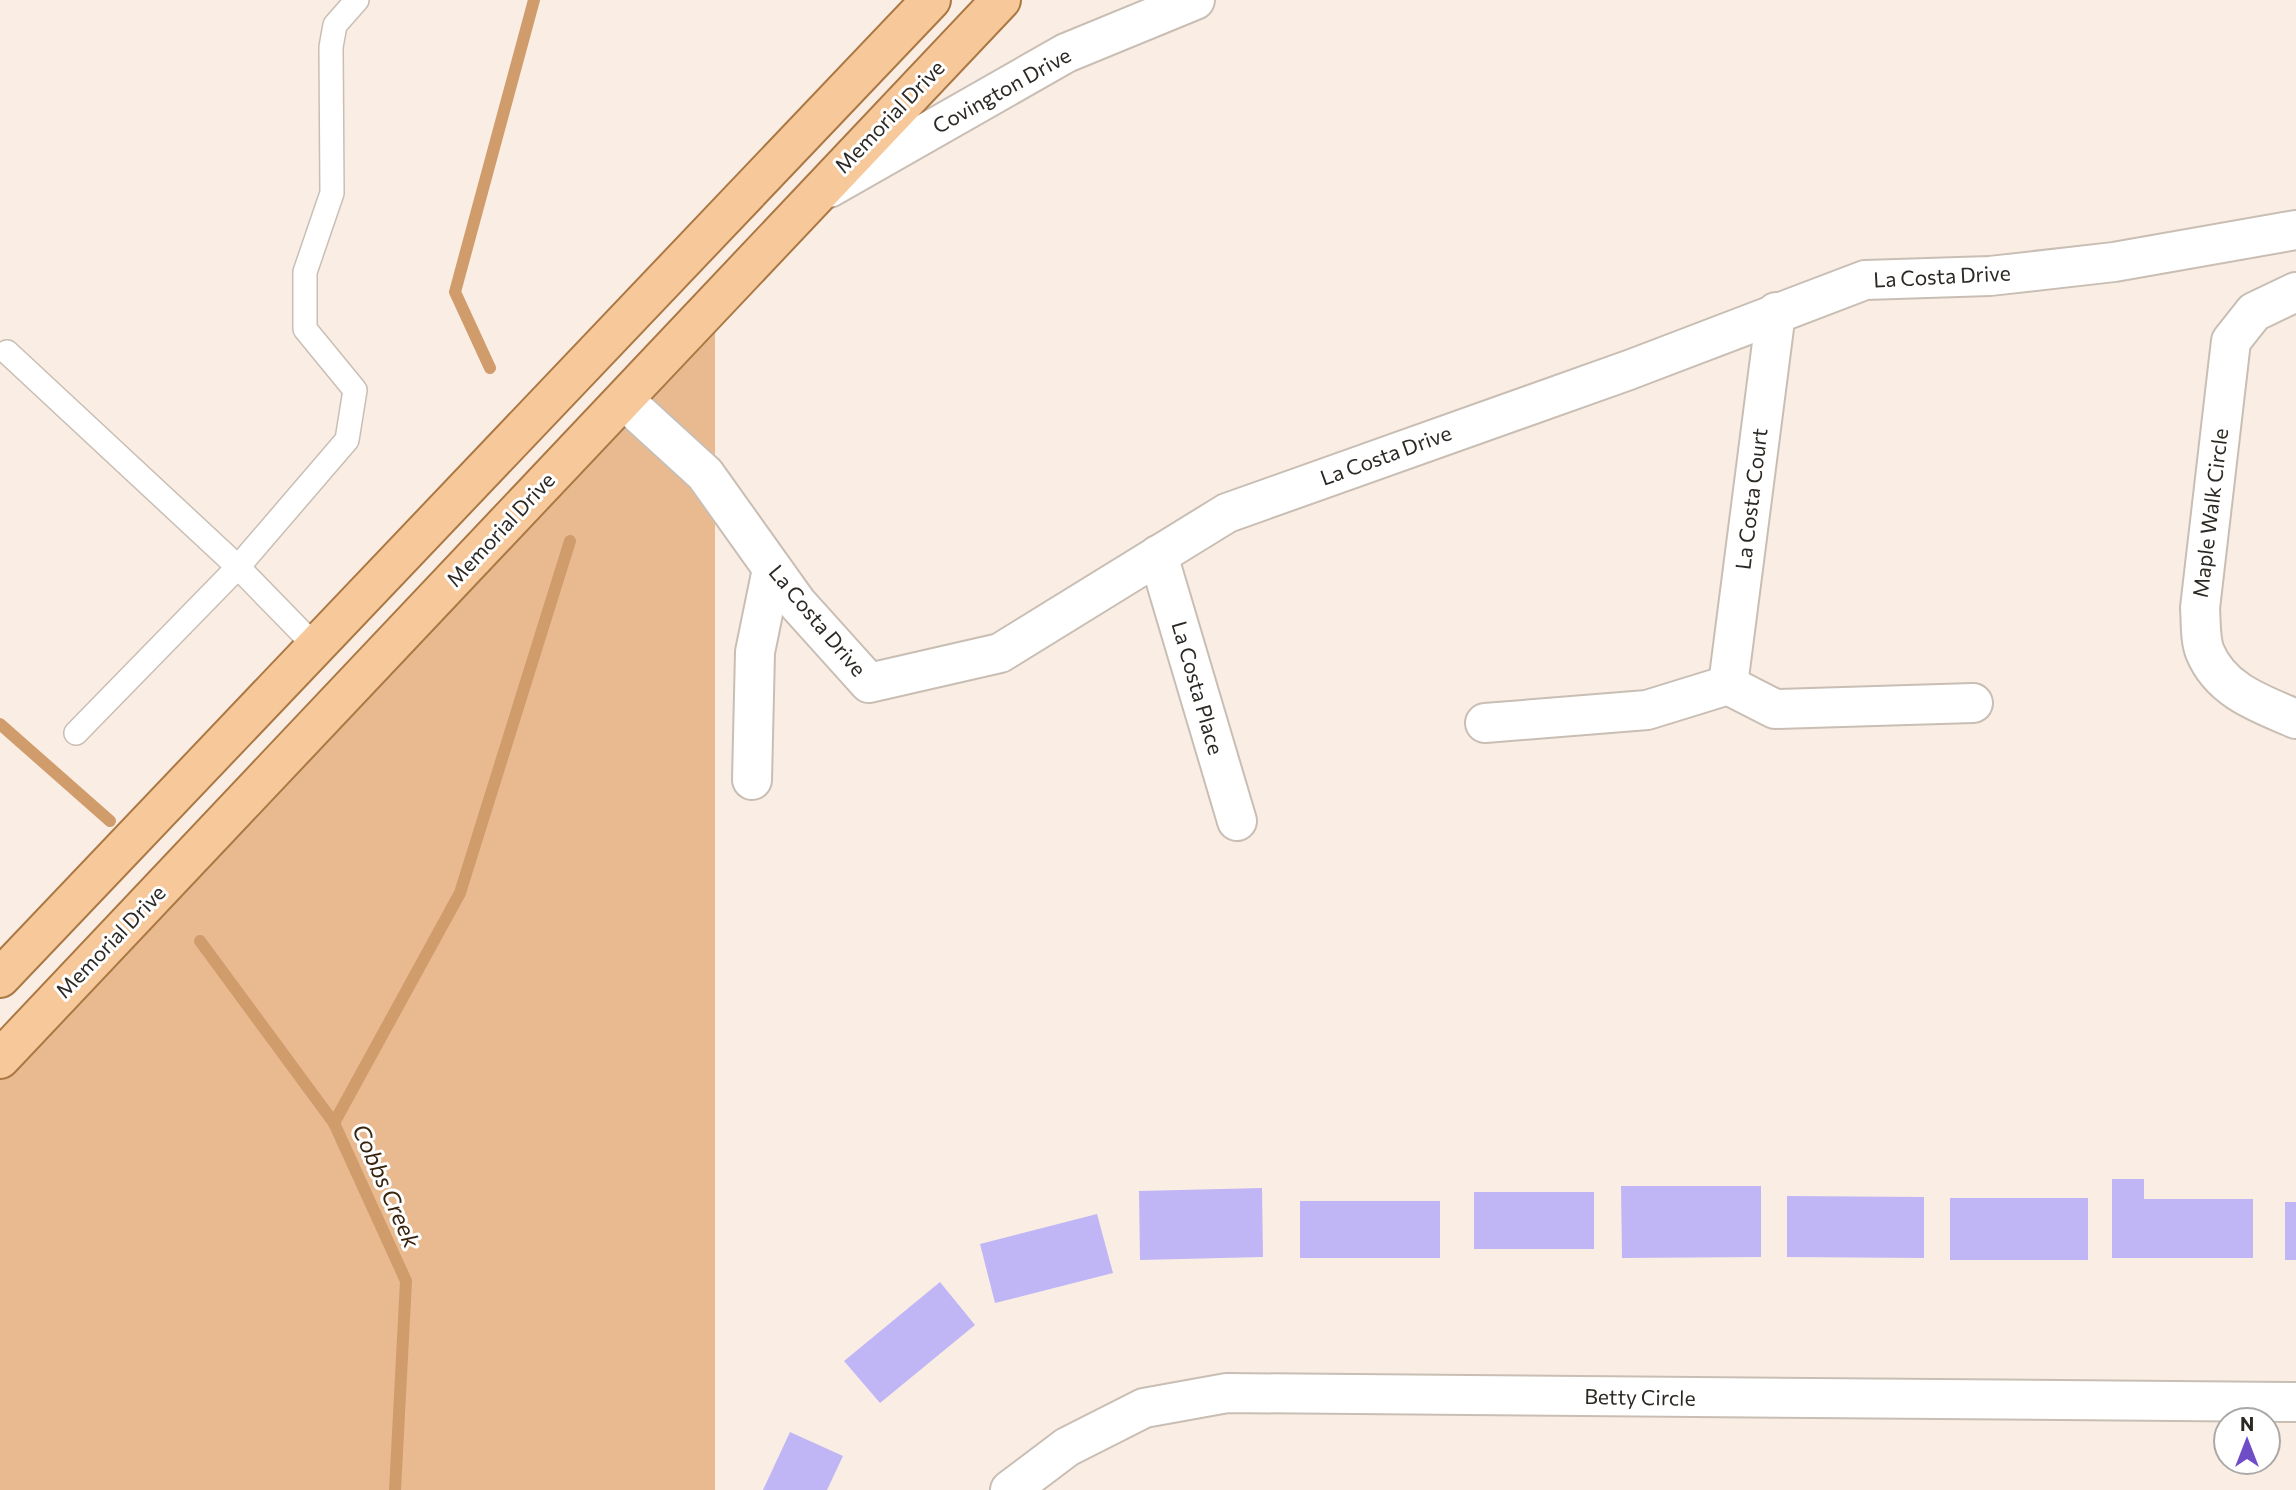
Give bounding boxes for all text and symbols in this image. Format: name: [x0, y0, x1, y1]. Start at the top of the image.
street label: Covington Drive: [928, 41, 1075, 138]
street label: Memorial Drive: [829, 54, 949, 177]
street label: La Costa Drive: [1873, 259, 2011, 292]
street label: La Costa Drive: [1317, 419, 1454, 490]
street label: La Costa Court: [1729, 427, 1772, 571]
street label: Maple Walk Circle: [2187, 427, 2232, 599]
street label: Memorial Drive: [441, 467, 559, 591]
street label: La Costa Drive: [764, 559, 872, 681]
street label: La Costa Place: [1167, 618, 1229, 757]
street label: Memorial Drive: [50, 879, 170, 1002]
water label: Cobbs Creek: [347, 1119, 427, 1252]
street label: Betty Circle: [1584, 1383, 1696, 1410]
north arrow: [2212, 1406, 2282, 1476]
text: N: [2240, 1412, 2254, 1435]

